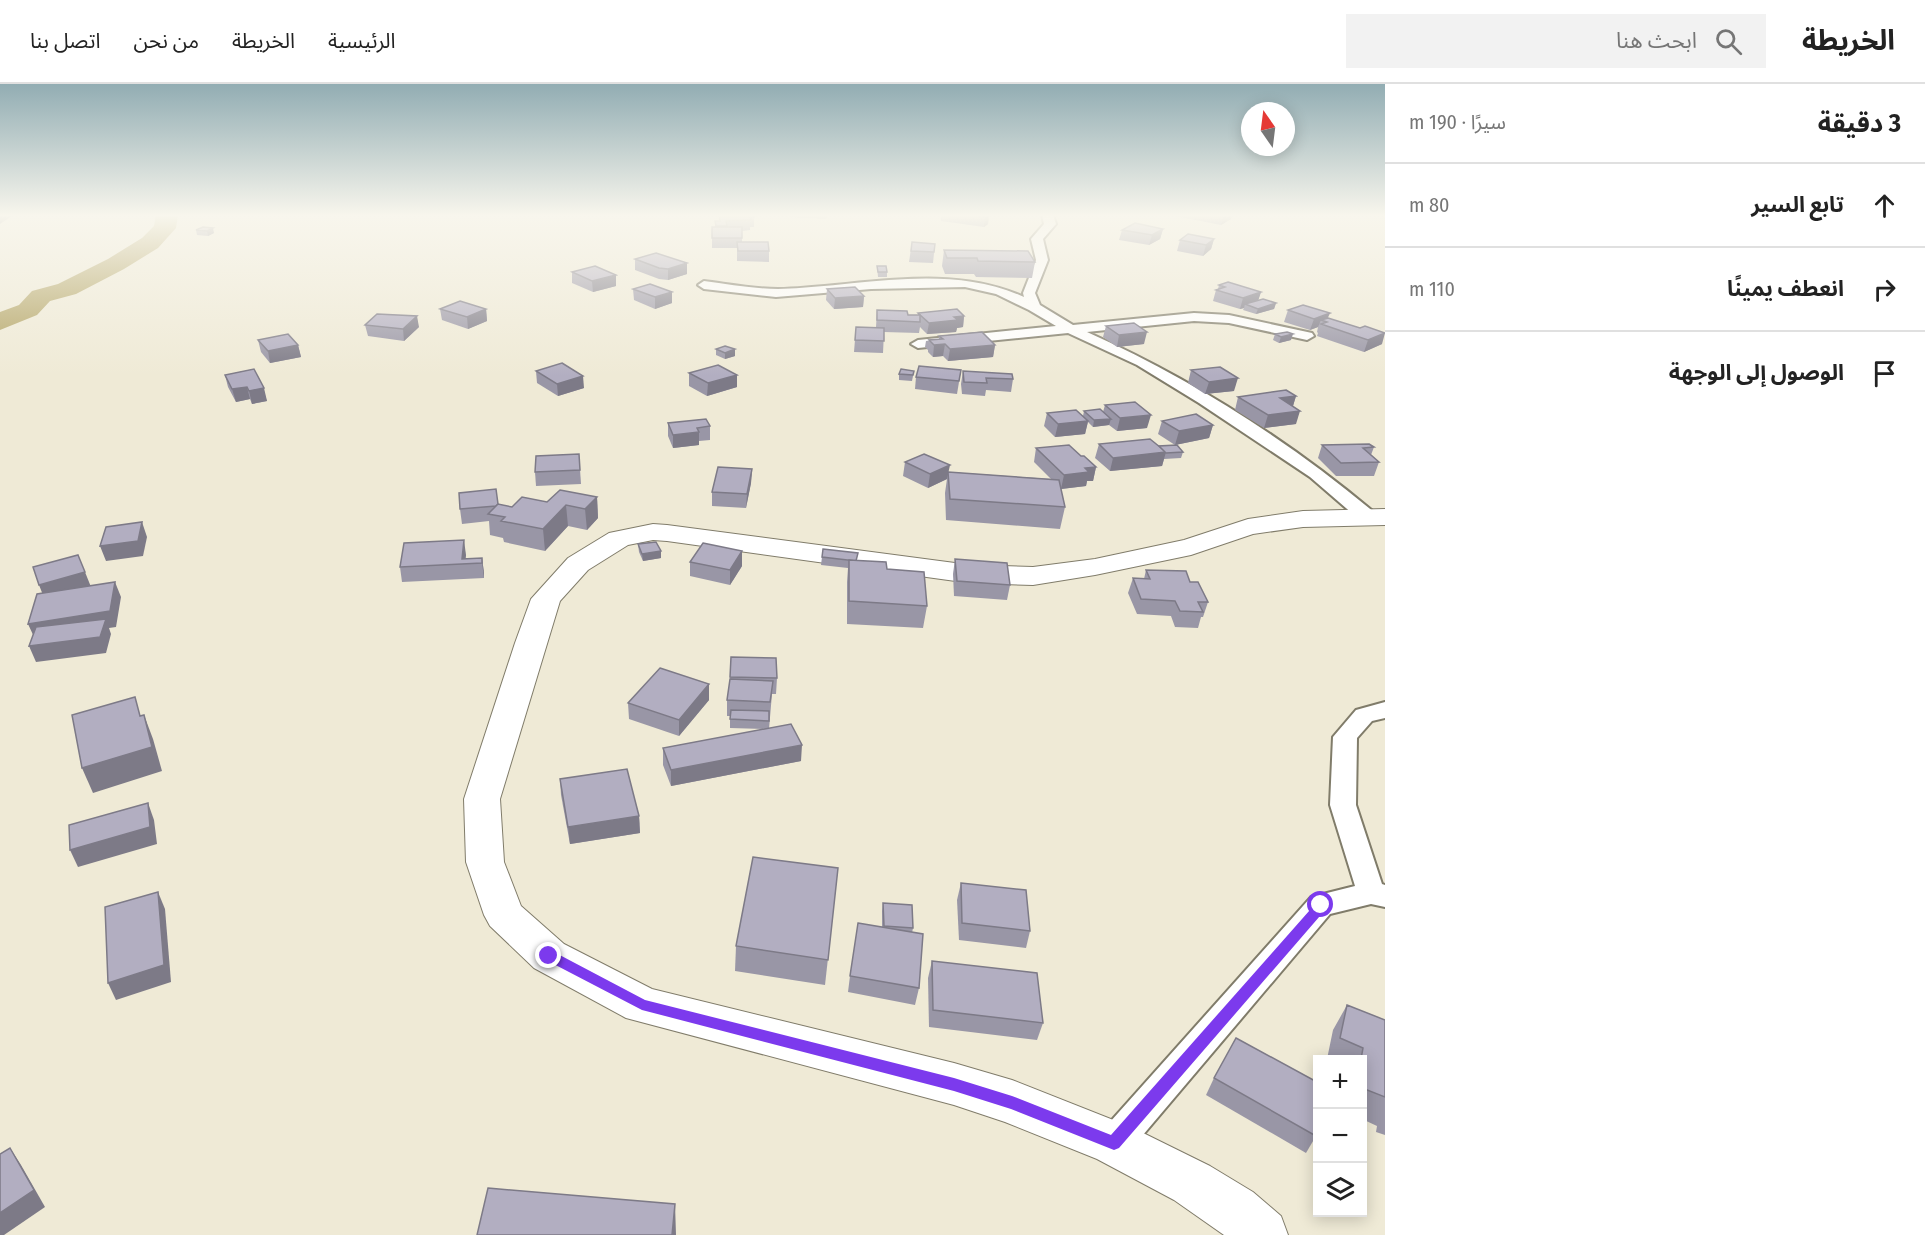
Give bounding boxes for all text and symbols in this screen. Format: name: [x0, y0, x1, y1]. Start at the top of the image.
search box: [1346, 14, 1766, 68]
text: الخريطة: [1802, 24, 1895, 57]
icon: search: [1712, 25, 1745, 58]
text: ابحث هنا: [1616, 27, 1697, 54]
text: اتصل بنا: [30, 28, 100, 54]
text: من نحن: [133, 28, 199, 54]
text: الخريطة: [232, 28, 295, 54]
text: الرئيسية: [328, 28, 396, 54]
north arrow: [1241, 102, 1295, 156]
text: 3 دقيقة: [1818, 108, 1901, 139]
text: سيرًا · 190 m: [1409, 110, 1506, 134]
icon: ahead: [1868, 189, 1901, 222]
text: تابع السير: [1751, 191, 1844, 218]
text: 80 m: [1409, 193, 1450, 217]
icon: right: [1868, 273, 1901, 306]
text: انعطف يمينًا: [1727, 275, 1844, 302]
text: 110 m: [1409, 277, 1455, 301]
icon: arrive: [1868, 357, 1901, 390]
text: الوصول إلى الوجهة: [1669, 359, 1844, 386]
route start: [1307, 891, 1333, 917]
route end: [535, 942, 561, 968]
map controls: [1313, 1055, 1367, 1217]
button: +: [1313, 1055, 1367, 1109]
button: −: [1313, 1109, 1367, 1163]
button: layers: [1313, 1163, 1367, 1217]

